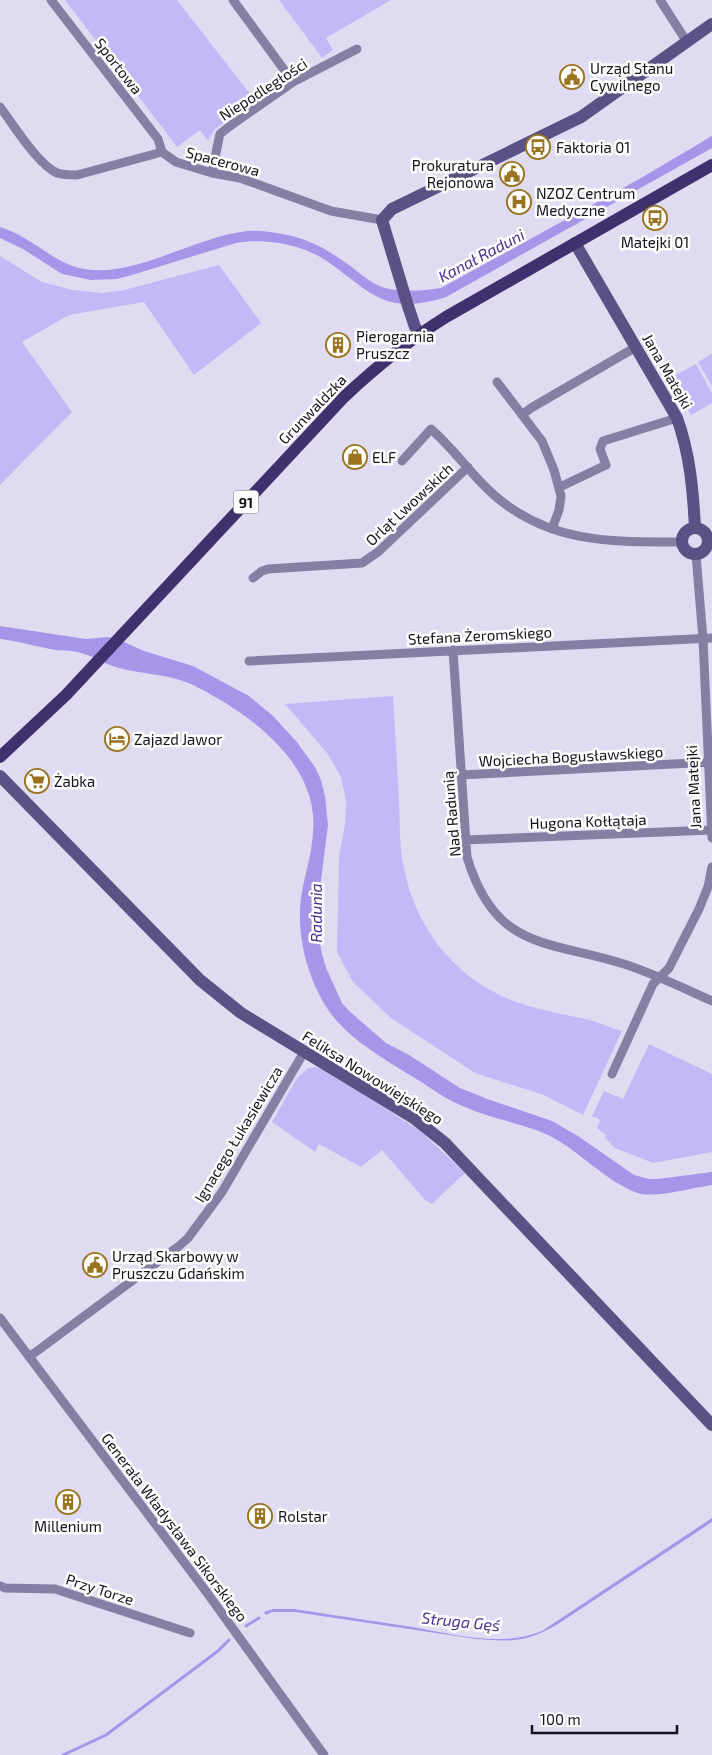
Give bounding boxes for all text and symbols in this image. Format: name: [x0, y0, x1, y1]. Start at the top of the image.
street label: Sportowa: [91, 34, 147, 98]
street label: Niepodległości: [216, 54, 310, 124]
place label: Urząd Stanu Cywilnego: [590, 59, 673, 94]
public building icon: Urząd Stanu Cywilnego: [559, 64, 585, 90]
bus stop icon: Faktoria 01: [525, 134, 551, 160]
place label: Faktoria 01: [556, 138, 630, 156]
street label: Spacerowa: [184, 143, 262, 179]
place label: Prokuratura Rejonowa: [412, 156, 494, 192]
public building icon: Prokuratura Rejonowa: [499, 161, 525, 187]
place label: NZOZ Centrum Medyczne: [536, 184, 635, 219]
hospital icon: NZOZ Centrum Medyczne: [506, 189, 532, 215]
bus stop icon: Matejki 01: [642, 205, 668, 231]
water label: Kanał Raduni: [435, 224, 527, 286]
place label: Matejki 01: [621, 233, 689, 252]
place label: Pierogarnia Pruszcz: [356, 327, 434, 362]
street label: Jana Matejki: [638, 330, 697, 412]
building icon: Pierogarnia Pruszcz: [325, 332, 351, 358]
street label: Grunwaldzka: [274, 370, 350, 448]
shop icon: ELF: [342, 444, 368, 470]
place label: ELF: [372, 448, 396, 466]
street label: Orląt Lwowskich: [362, 459, 456, 549]
road number: 91: [234, 491, 258, 514]
street label: Stefana Żeromskiego: [408, 622, 552, 648]
hotel icon: Zajazd Jawor: [104, 726, 130, 752]
place label: Zajazd Jawor: [134, 730, 222, 749]
street label: Wojciecha Bogusławskiego: [478, 742, 664, 771]
street label: Jana Matejki: [682, 745, 705, 829]
supermarket icon: Żabka: [24, 768, 50, 794]
street label: Nad Radunią: [438, 770, 464, 858]
place label: Żabka: [54, 772, 95, 790]
street label: Hugona Kołłątaja: [529, 810, 647, 833]
water label: Radunia: [306, 883, 325, 943]
street label: Feliksa Nowowiejskiego: [299, 1026, 447, 1129]
street label: Ignacego Łukasiewicza: [190, 1063, 286, 1205]
place label: Urząd Skarbowy w Pruszczu Gdańskim: [112, 1247, 245, 1282]
public building icon: Urząd Skarbowy w Pruszczu Gdańskim: [82, 1252, 108, 1278]
street label: Generała Władysława Sikorskiego: [98, 1429, 252, 1625]
building icon: Millenium: [55, 1489, 81, 1515]
building icon: Rolstar: [247, 1503, 273, 1529]
place label: Rolstar: [278, 1507, 328, 1525]
place label: Millenium: [34, 1517, 102, 1535]
street label: Przy Torze: [64, 1570, 136, 1608]
water label: Struga Gęś: [421, 1607, 501, 1635]
scale bar: [532, 1702, 677, 1734]
text: 100 m: [540, 1710, 581, 1728]

